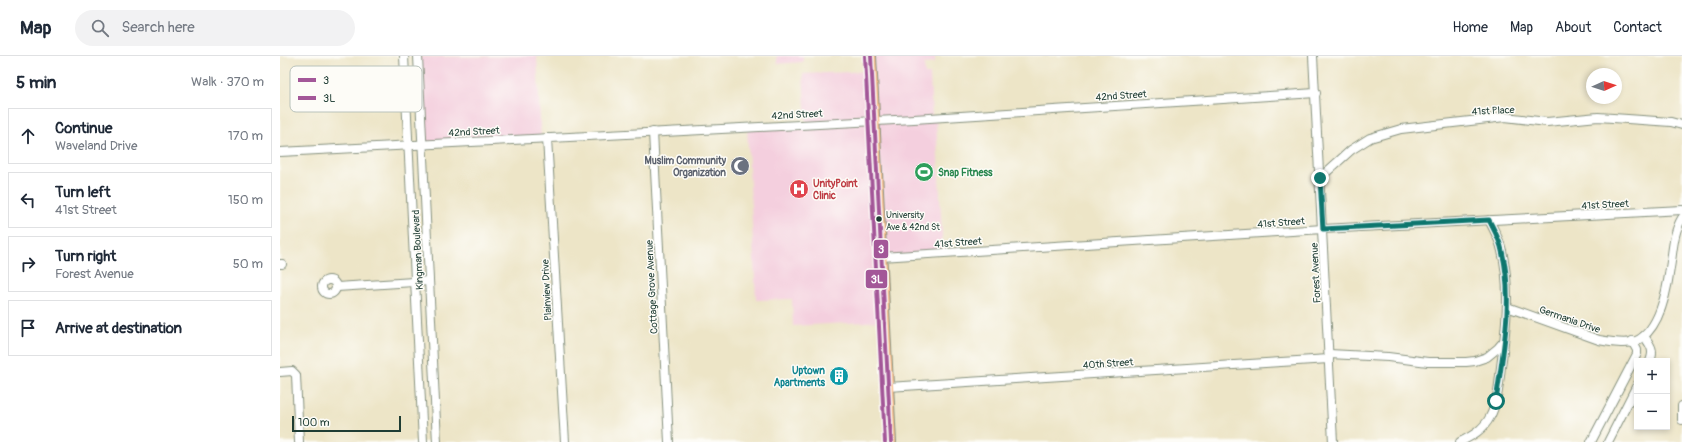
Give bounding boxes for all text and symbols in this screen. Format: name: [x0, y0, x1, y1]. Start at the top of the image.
search box: [75, 10, 355, 46]
text: Map: [20, 16, 51, 40]
icon: search: [89, 17, 111, 39]
text: Search here: [121, 18, 195, 37]
text: Home: [1453, 19, 1488, 36]
text: Map: [1510, 19, 1533, 36]
text: About: [1555, 19, 1591, 36]
text: Contact: [1613, 19, 1662, 36]
legend: [290, 66, 422, 112]
north arrow: [1586, 68, 1622, 104]
text: 5 min: [16, 72, 56, 93]
text: Walk · 370 m: [191, 74, 264, 90]
text: 3: [323, 74, 329, 87]
street label: 42nd Street: [1095, 88, 1148, 104]
text: 3L: [323, 92, 335, 105]
street label: 41st Place: [1471, 104, 1515, 118]
street label: 42nd Street: [771, 108, 824, 122]
text: Continue: [55, 119, 113, 138]
icon: ahead: [17, 125, 39, 147]
street label: 42nd Street: [448, 125, 501, 139]
text: 170 m: [228, 128, 263, 144]
text: Waveland Drive: [55, 138, 137, 154]
place label: Muslim Community Organization: [645, 155, 727, 179]
mosque icon: Muslim Community Organization: [729, 155, 751, 177]
sports icon: Snap Fitness: [913, 161, 935, 183]
place label: Snap Fitness: [938, 167, 993, 179]
route end: [1311, 169, 1329, 187]
hospital icon: UnityPoint Clinic: [788, 178, 810, 200]
place label: UnityPoint Clinic: [813, 178, 858, 202]
text: Turn left: [55, 183, 111, 202]
icon: left: [17, 189, 39, 211]
text: 150 m: [228, 192, 263, 208]
street label: 41st Street: [1581, 198, 1630, 212]
text: 41st Street: [55, 202, 117, 218]
street label: Kingman Boulevard: [410, 209, 426, 290]
place label: University Ave & 42nd St: [886, 210, 940, 233]
marker: University Ave & 42nd St: [874, 214, 884, 224]
street label: 41st Street: [1257, 215, 1306, 231]
street label: 41st Street: [934, 235, 983, 251]
line badge: 3: [873, 239, 889, 259]
street label: Cottage Grove Avenue: [644, 240, 660, 334]
street label: Forest Avenue: [1308, 242, 1324, 304]
text: 3: [878, 243, 884, 256]
text: Turn right: [55, 247, 116, 266]
icon: right: [17, 253, 39, 275]
text: 50 m: [233, 256, 263, 272]
street label: Plainview Drive: [539, 259, 555, 321]
text: Forest Avenue: [55, 266, 134, 282]
line badge: 3L: [865, 269, 888, 289]
text: 3L: [871, 273, 883, 286]
street label: Germania Drive: [1537, 304, 1602, 336]
icon: arrive: [17, 317, 39, 339]
text: Arrive at destination: [55, 319, 182, 338]
street label: 40th Street: [1082, 356, 1135, 372]
map controls: [1634, 358, 1670, 430]
button: +: [1634, 358, 1670, 394]
place label: Uptown Apartments: [774, 365, 826, 389]
building icon: Uptown Apartments: [828, 365, 850, 387]
route start: [1487, 392, 1505, 410]
button: −: [1634, 394, 1670, 430]
scale bar: [292, 414, 401, 433]
text: 100 m: [298, 416, 329, 429]

